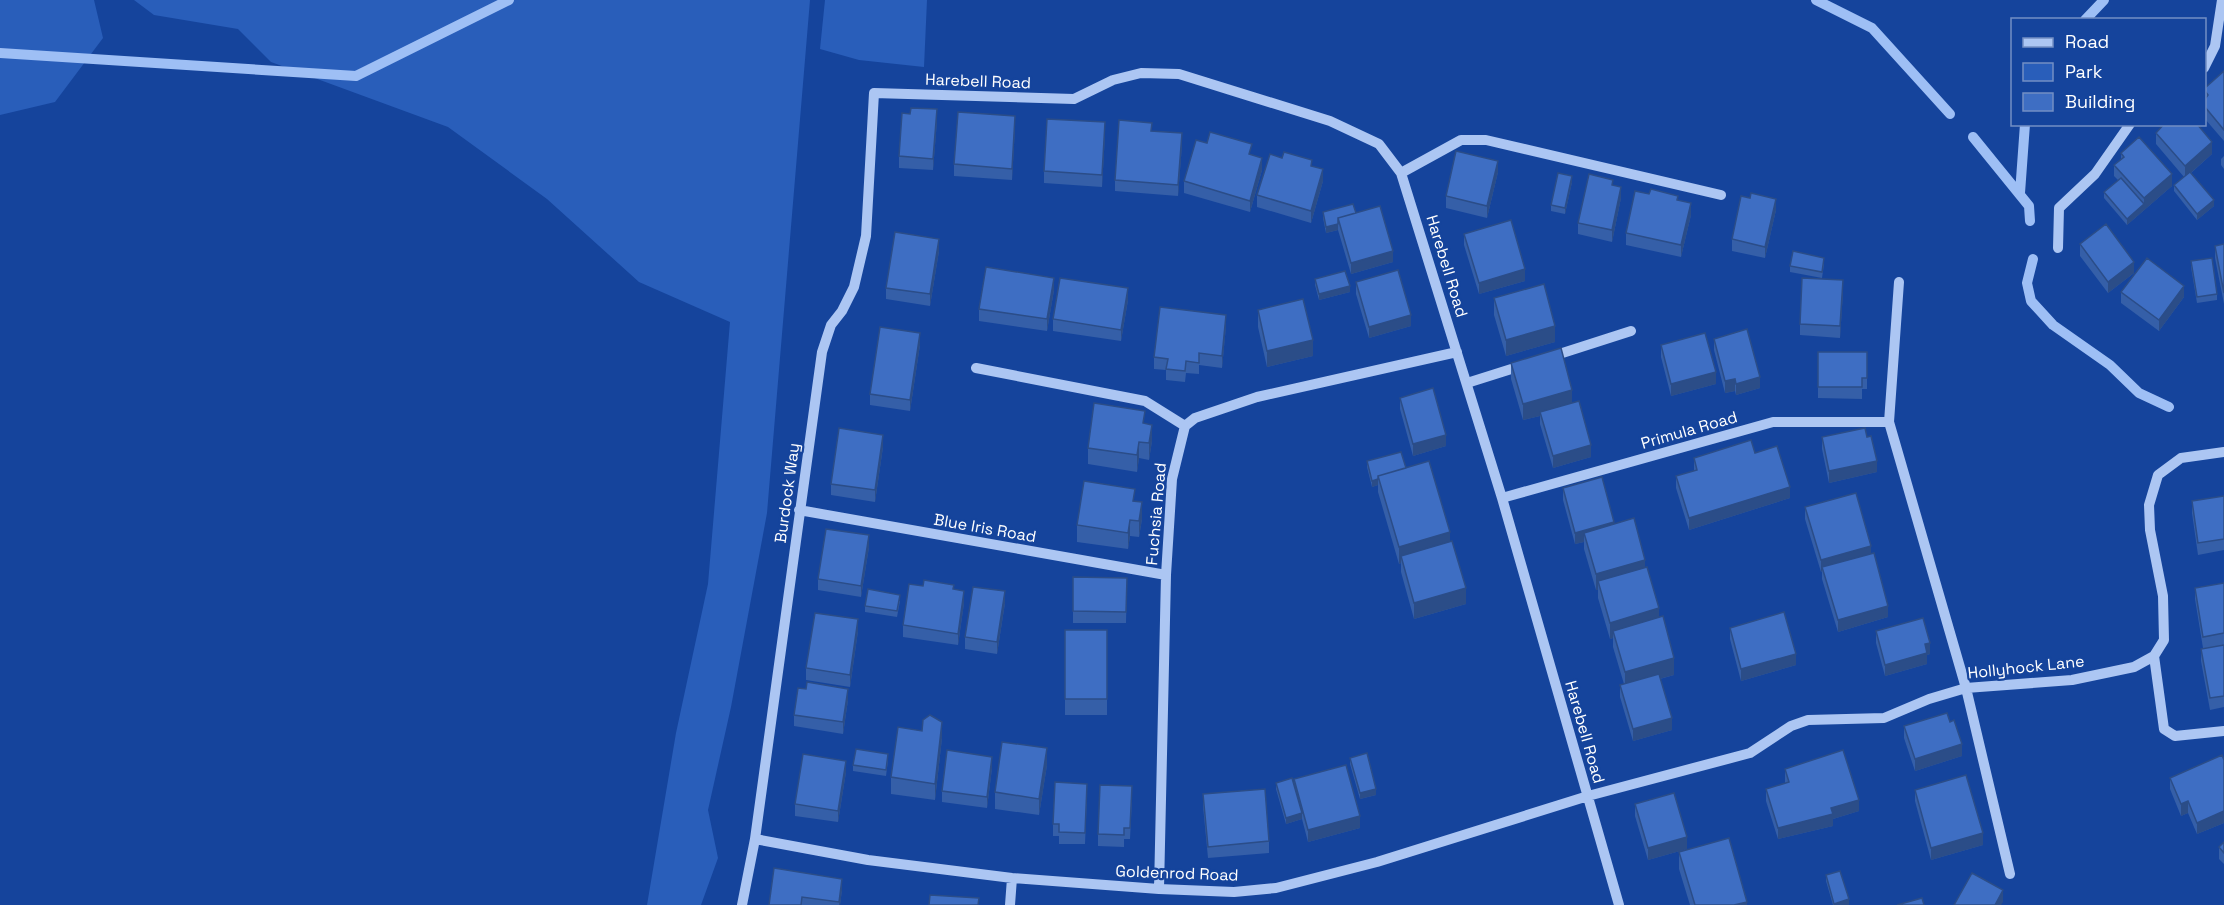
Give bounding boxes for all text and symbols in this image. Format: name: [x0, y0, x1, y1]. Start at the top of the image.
legend: [2011, 18, 2206, 126]
text: Road: [2065, 30, 2109, 53]
text: Park: [2065, 60, 2103, 83]
street label: Harebell Road: [925, 69, 1031, 93]
text: Building: [2065, 90, 2135, 113]
street label: Harebell Road: [1421, 212, 1473, 320]
street label: Primula Road: [1638, 406, 1740, 454]
street label: Burdock Way: [770, 441, 804, 545]
street label: Fuchsia Road: [1141, 462, 1171, 566]
street label: Blue Iris Road: [932, 509, 1038, 547]
street label: Hollyhock Lane: [1967, 650, 2085, 684]
street label: Harebell Road: [1560, 678, 1610, 786]
street label: Goldenrod Road: [1115, 860, 1239, 886]

